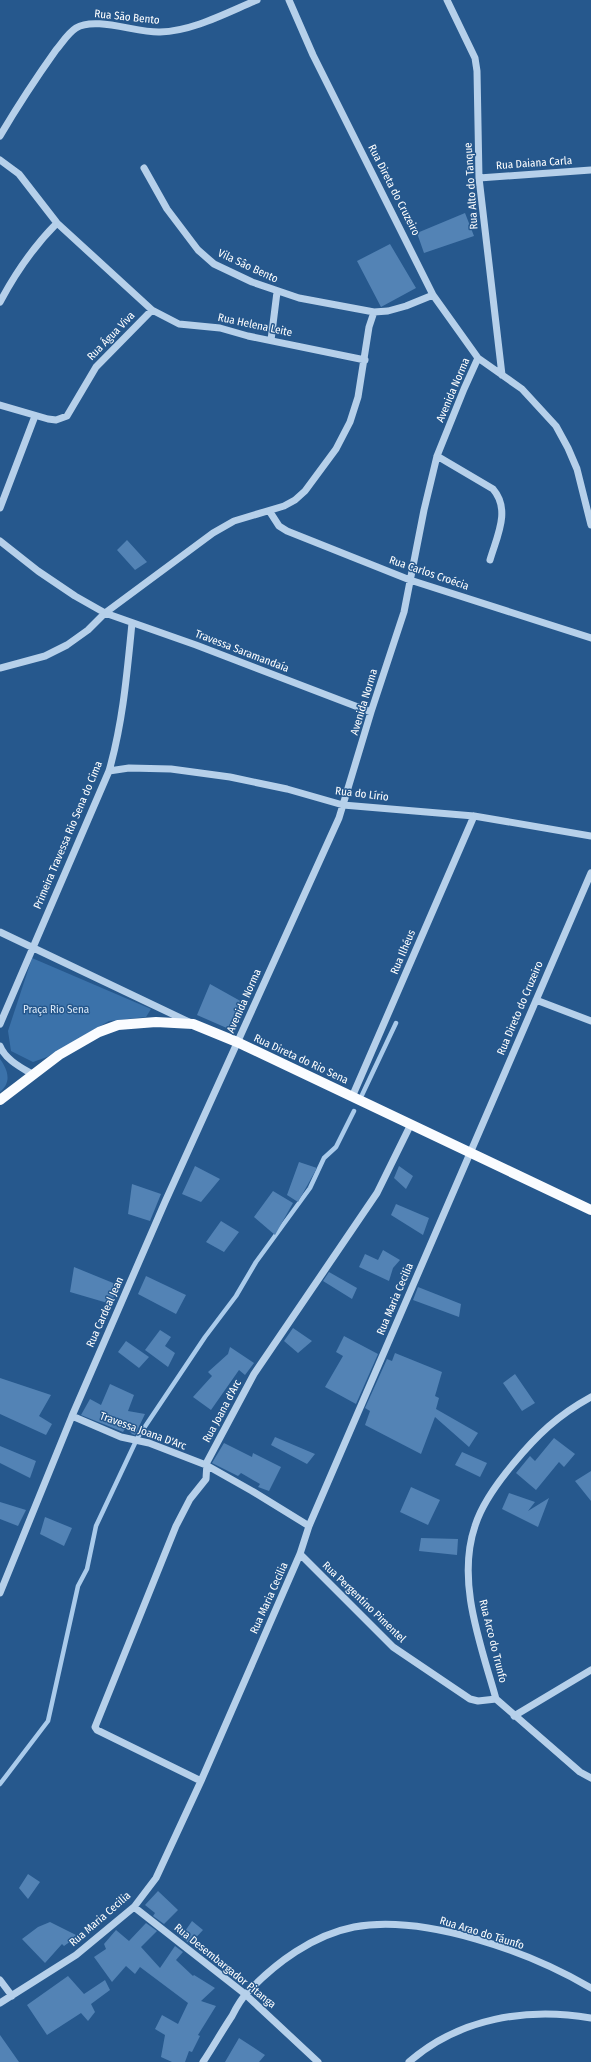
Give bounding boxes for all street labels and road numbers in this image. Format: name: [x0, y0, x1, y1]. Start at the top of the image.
street label: Rua São Bento: [94, 7, 160, 27]
street label: Rua Direta do Cruzeiro: [365, 142, 423, 238]
street label: Rua Alto do Tanque: [461, 142, 481, 230]
street label: Rua Daiana Carla: [495, 154, 573, 172]
street label: Vila Sâo Bento: [216, 246, 280, 286]
street label: Rua Água Viva: [84, 308, 137, 363]
street label: Rua Helena Leite: [217, 311, 293, 339]
street label: Avenida Norma: [434, 356, 472, 424]
street label: Rua Carlos Croécia: [387, 553, 471, 593]
street label: Travessa Saramandaía: [193, 627, 291, 675]
street label: Avenida Norma: [348, 667, 380, 737]
street label: Primeira Travessa Rio Sena do Cima: [31, 759, 105, 911]
street label: Rua do Lírio: [334, 784, 390, 804]
street label: Rua Ilhéus: [388, 927, 418, 976]
street label: Rua Direto do Cruzeiro: [494, 959, 546, 1057]
street label: Avenida Norma: [224, 967, 264, 1035]
street label: Rua Direta do Rio Sena: [252, 1031, 350, 1087]
street label: Rua Maria Cecilia: [374, 1261, 416, 1337]
street label: Rua Cardeal Jean: [84, 1275, 126, 1349]
street label: Rua Joana d'Arc: [200, 1377, 244, 1445]
street label: Travessa Joana D'Arc: [98, 1409, 188, 1453]
street label: Rua Pergentino Pimentel: [320, 1559, 409, 1645]
street label: Rua Maria Cecilia: [247, 1560, 291, 1636]
street label: Rua Arco do Trunfo: [476, 1598, 510, 1684]
street label: Rua Maria Cecilia: [67, 1889, 133, 1949]
street label: Rua Arao do Táunfo: [438, 1914, 526, 1952]
street label: Rua Desembargador Pitanga: [172, 1921, 278, 2011]

